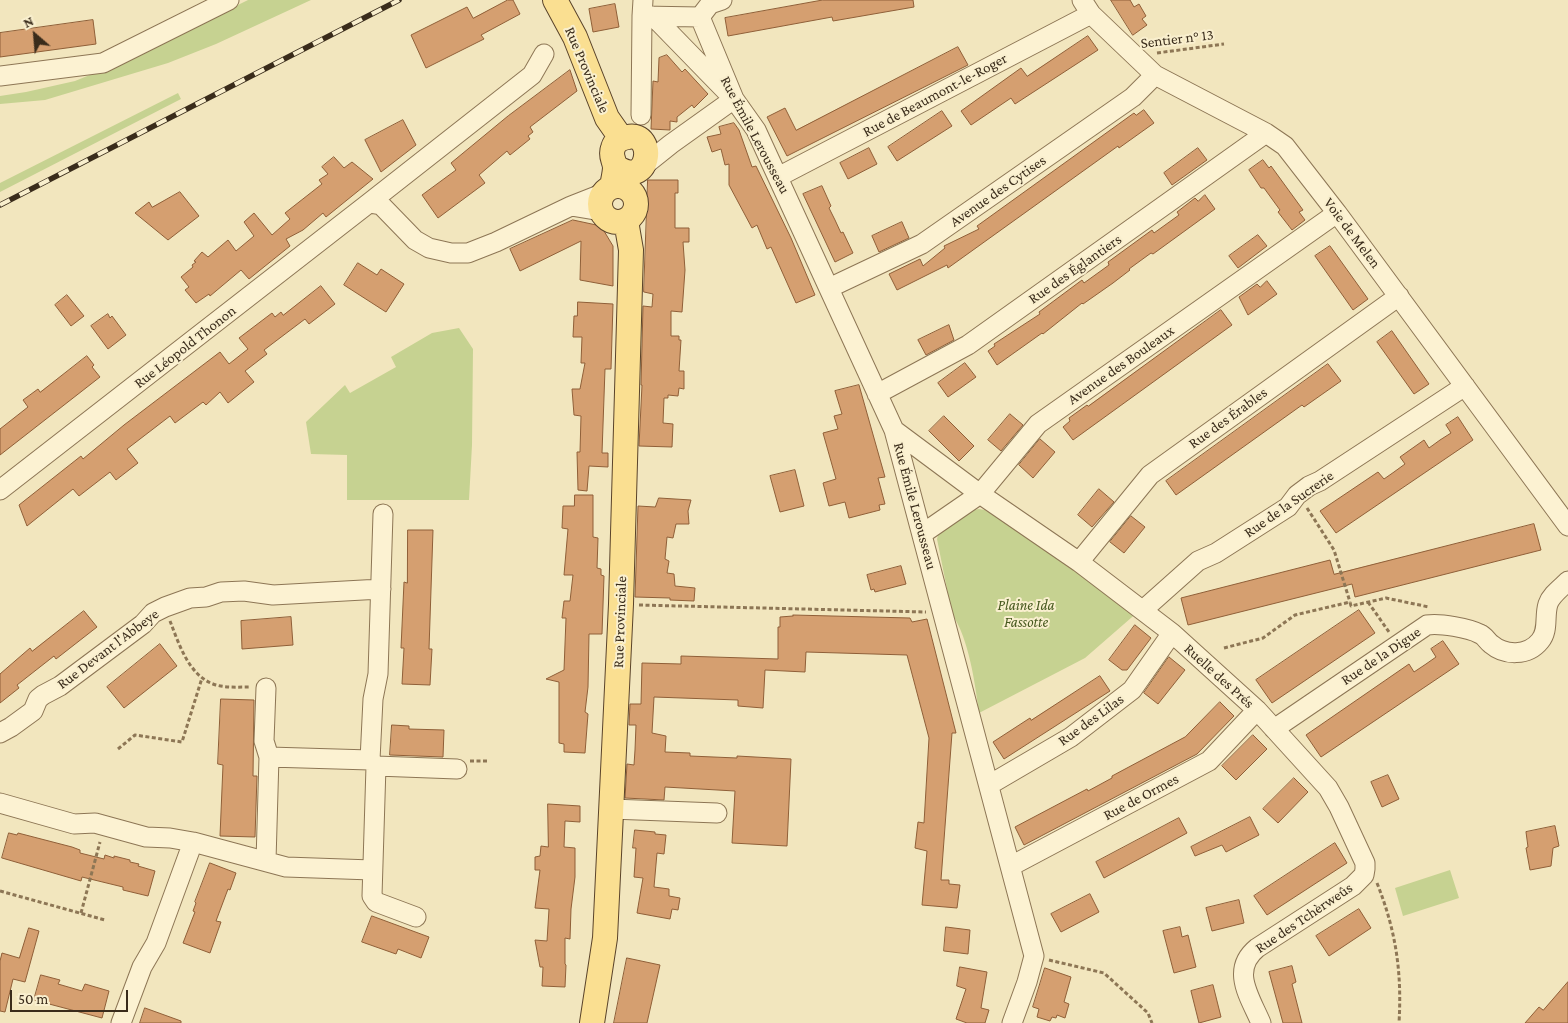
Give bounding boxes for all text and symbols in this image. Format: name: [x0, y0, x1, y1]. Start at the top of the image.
north arrow: [10, 10, 60, 60]
text: N: [20, 12, 36, 31]
street label: Rue Provinciale: [561, 24, 613, 116]
street label: Sentier n° 13: [1140, 26, 1214, 52]
street label: Rue de Beaumont-le-Roger: [860, 49, 1010, 141]
street label: Rue Émile Lerousseau: [716, 73, 794, 197]
street label: Avenue des Cytises: [946, 151, 1050, 231]
street label: Voie de Melen: [1320, 194, 1384, 272]
street label: Rue des Églantiers: [1025, 230, 1125, 308]
street label: Rue Léopold Thonon: [131, 302, 239, 392]
street label: Avenue des Bouleaux: [1064, 321, 1178, 409]
street label: Rue des Érables: [1185, 383, 1271, 453]
street label: Rue Émile Lerousseau: [889, 441, 941, 571]
street label: Rue de la Sucrerie: [1241, 466, 1337, 542]
street label: Rue Provinciale: [609, 576, 631, 668]
park label: Plaine Ida Fassotte: [997, 596, 1055, 631]
street label: Rue Devant l'Abbeye: [54, 605, 162, 693]
street label: Rue de la Digue: [1338, 623, 1424, 689]
street label: Ruelle des Prés: [1180, 640, 1258, 712]
street label: Rue des Lilas: [1055, 690, 1127, 750]
street label: Rue de Ormes: [1100, 770, 1182, 824]
street label: Rue des Tchèrweûs: [1252, 879, 1356, 957]
scale bar: [12, 980, 130, 1012]
text: 50 m: [18, 991, 48, 1007]

